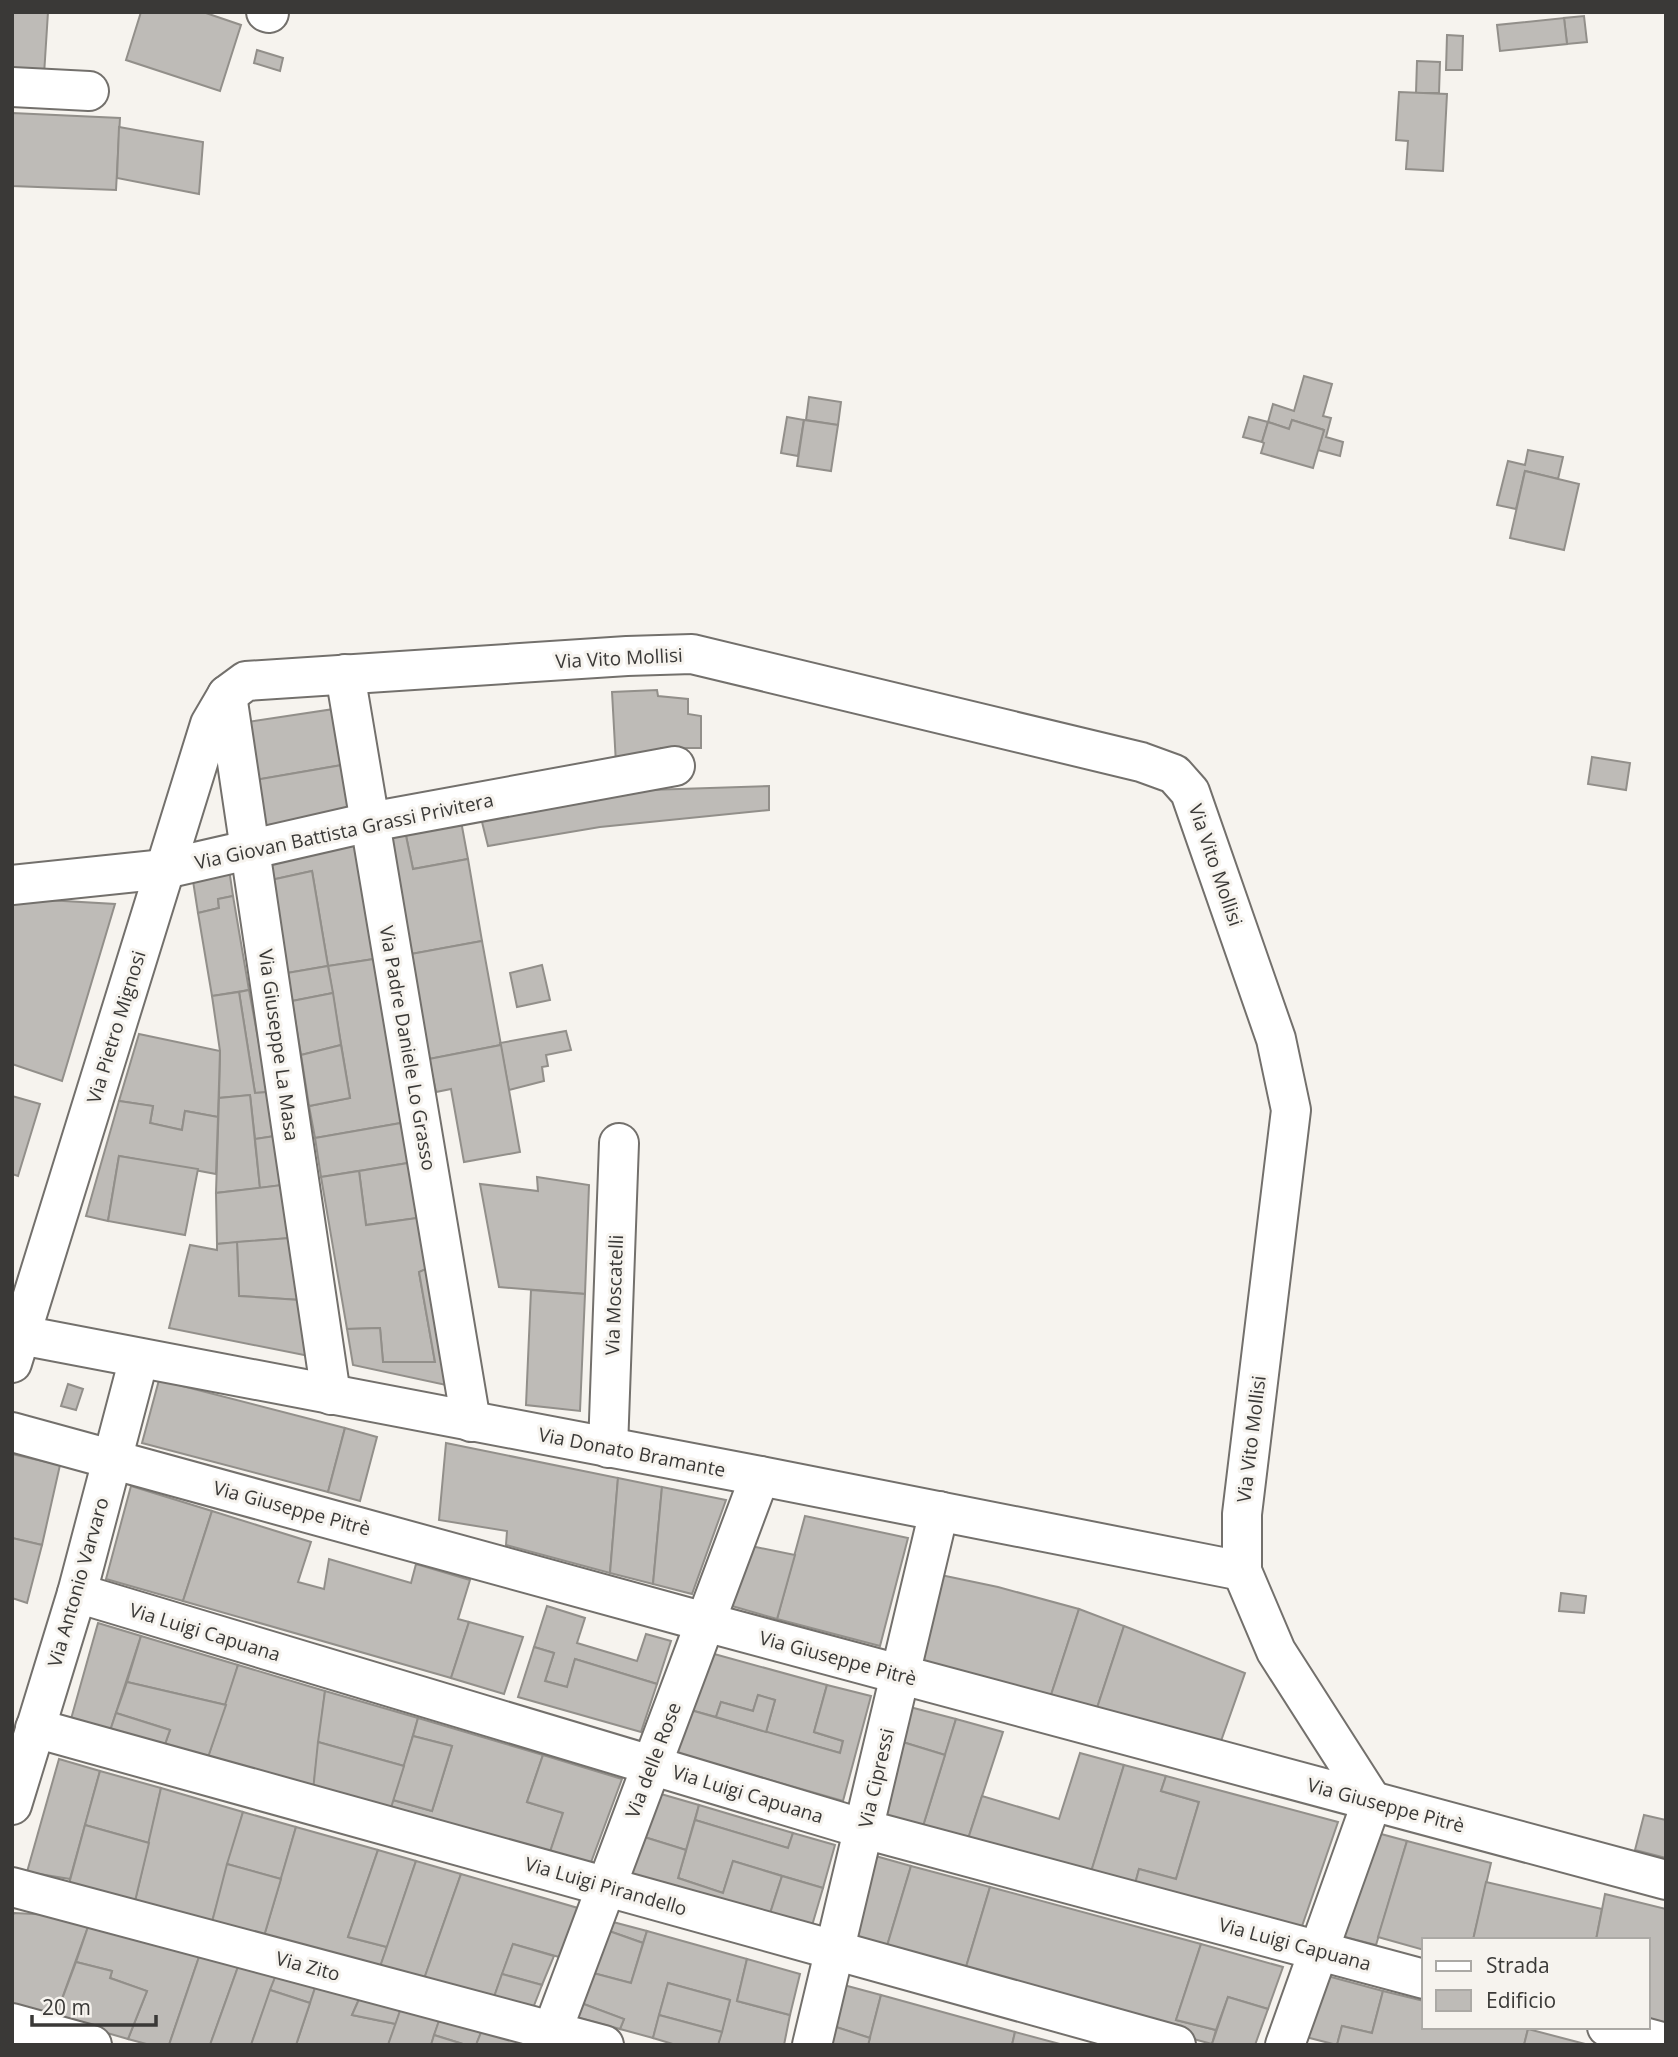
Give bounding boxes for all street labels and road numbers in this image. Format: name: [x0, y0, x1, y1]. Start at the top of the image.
street label: Via Vito Mollisi: [555, 642, 683, 674]
street label: Via Giovan Battista Grassi Privitera: [192, 787, 496, 875]
street label: Via Vito Mollisi: [1183, 800, 1249, 930]
street label: Via Padre Daniele Lo Grasso: [374, 923, 442, 1173]
street label: Via Pietro Mignosi: [80, 947, 152, 1107]
street label: Via Giuseppe La Masa: [253, 948, 305, 1142]
street label: Via Moscatelli: [599, 1234, 629, 1356]
street label: Via Vito Mollisi: [1230, 1374, 1272, 1504]
street label: Via Donato Bramante: [536, 1421, 728, 1483]
street label: Via Giuseppe Pitrè: [210, 1474, 374, 1542]
street label: Via Antonio Varvaro: [41, 1494, 115, 1670]
street label: Via Luigi Capuana: [126, 1597, 284, 1667]
street label: Via Giuseppe Pitrè: [756, 1624, 920, 1692]
street label: Via delle Rose: [619, 1698, 687, 1822]
street label: Via Cipressi: [852, 1726, 900, 1830]
street label: Via Luigi Capuana: [669, 1759, 827, 1829]
street label: Via Giuseppe Pitrè: [1304, 1771, 1468, 1839]
street label: Via Luigi Pirandello: [522, 1850, 690, 1922]
street label: Via Luigi Capuana: [1216, 1911, 1374, 1977]
street label: Via Zito: [273, 1945, 343, 1987]

